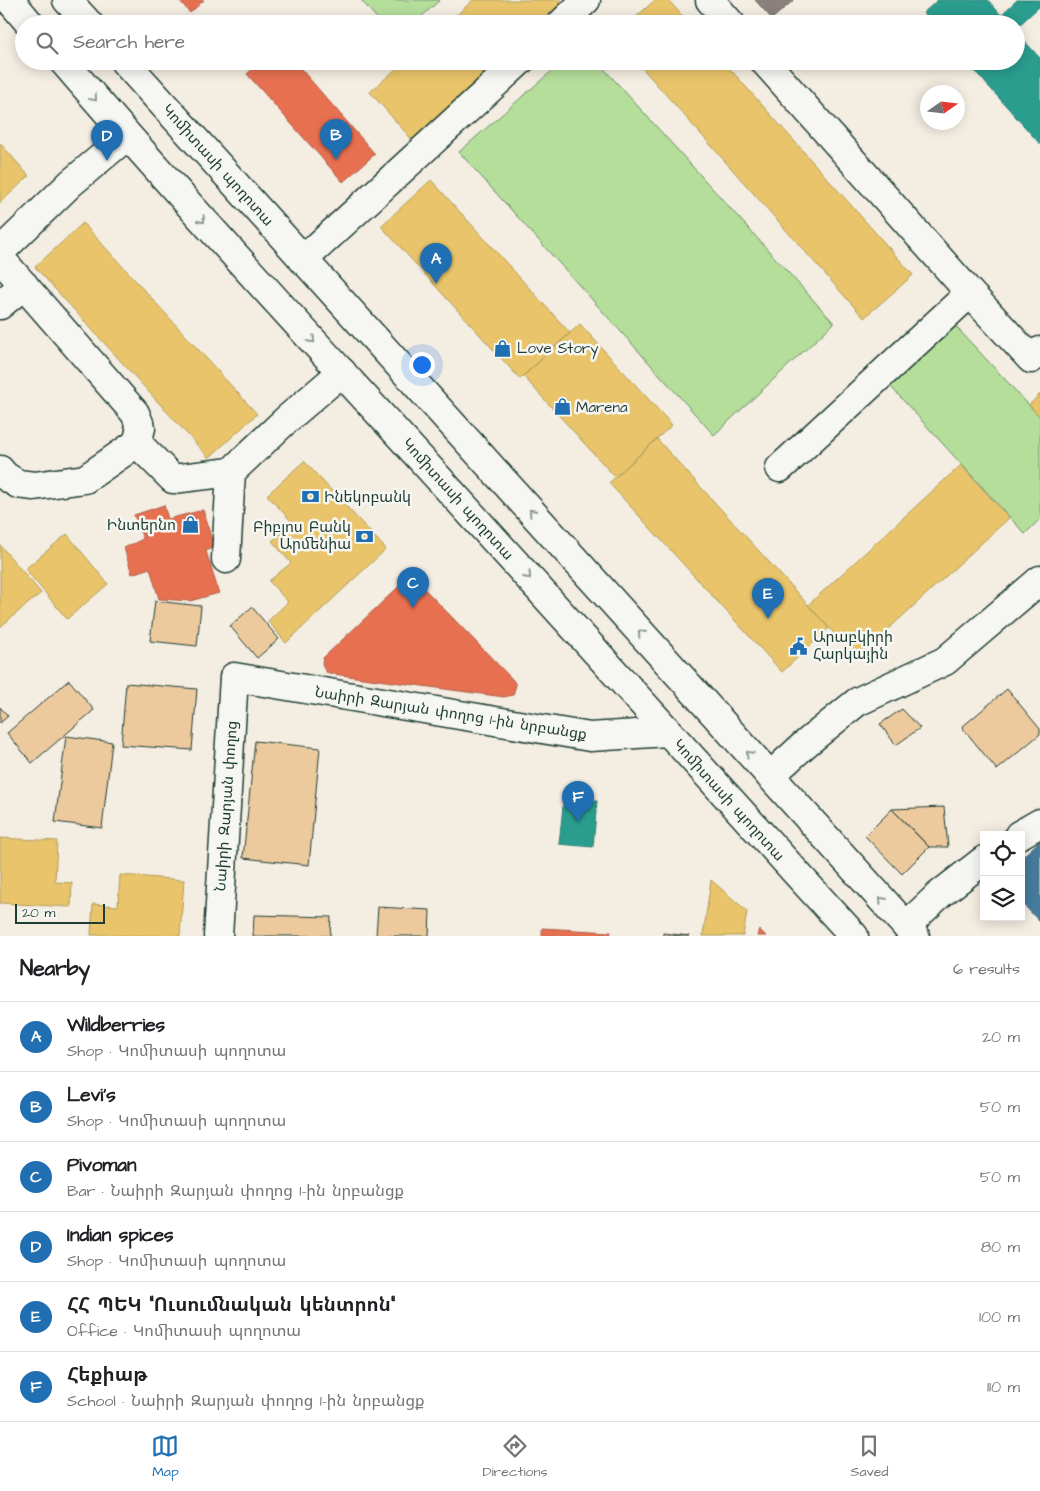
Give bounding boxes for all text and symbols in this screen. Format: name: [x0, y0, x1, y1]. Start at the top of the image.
search box: [15, 15, 1025, 70]
icon: search: [33, 29, 61, 57]
text: Search here: [73, 29, 185, 56]
north arrow: [920, 85, 965, 130]
one-way arrow: [89, 93, 98, 102]
street label: Կոմիտասի պողոտա: [157, 100, 278, 231]
pin: B: [320, 119, 352, 160]
pin: D: [91, 120, 123, 161]
one-way arrow: [196, 214, 205, 223]
pin: A: [420, 243, 452, 284]
one-way arrow: [306, 334, 315, 343]
shop icon: Love Story: [493, 338, 513, 358]
place label: Love Story: [517, 338, 598, 360]
your location: [409, 352, 435, 378]
shop icon: Marena: [552, 397, 572, 417]
place label: Marena: [576, 397, 628, 418]
street label: Կոմիտասի պողոտա: [397, 434, 518, 565]
bank icon: Ինեկոբանկ: [300, 487, 320, 507]
place label: Ինեկոբանկ: [324, 487, 411, 508]
one-way arrow: [529, 508, 538, 517]
place label: Ինտերնո: [107, 515, 176, 536]
shop icon: Ինտերնո: [180, 515, 200, 535]
place label: Բիբլոս Բանկ Արմենիա: [253, 517, 351, 555]
bank icon: Բիբլոս Բանկ Արմենիա: [355, 526, 375, 546]
pin: C: [397, 567, 429, 608]
one-way arrow: [522, 570, 531, 579]
pin: E: [752, 578, 784, 619]
place label: Արաբկիրի Հարկային: [813, 627, 893, 665]
one-way arrow: [637, 629, 646, 638]
public building icon: Արաբկիրի Հարկային: [789, 636, 809, 656]
street label: Նաիրի Զարյան փողոց 1-ին նրբանցք: [313, 682, 589, 745]
street label: Նաիրի Զարյան փողոց: [210, 720, 243, 892]
street label: Կոմիտասի պողոտա: [668, 735, 789, 866]
one-way arrow: [746, 750, 755, 759]
pin: F: [562, 781, 594, 822]
map controls: [980, 831, 1025, 921]
button: locate: [980, 831, 1025, 876]
button: layers: [980, 876, 1025, 921]
one-way arrow: [879, 896, 888, 905]
scale bar: [15, 901, 105, 924]
text: 20 m: [22, 903, 55, 923]
text: Nearby: [20, 954, 90, 983]
text: 6 results: [953, 958, 1020, 980]
text: Wildberries: [67, 1012, 165, 1039]
text: A: [31, 1026, 41, 1048]
text: 20 m: [982, 1026, 1020, 1048]
text: Shop · Կոմիտասի պողոտա: [67, 1040, 286, 1062]
text: Levi's: [67, 1082, 116, 1109]
text: B: [30, 1096, 42, 1118]
text: 50 m: [980, 1096, 1020, 1118]
text: Shop · Կոմիտասի պողոտա: [67, 1110, 286, 1132]
text: Pivoman: [67, 1152, 137, 1179]
text: C: [30, 1166, 42, 1188]
text: 50 m: [980, 1166, 1020, 1188]
text: Bar · Նաիրի Զարյան փողոց 1-ին նրբանցք: [67, 1180, 404, 1202]
text: Indian spices: [67, 1222, 174, 1249]
text: D: [31, 1236, 41, 1258]
text: 80 m: [981, 1236, 1020, 1258]
text: Shop · Կոմիտասի պողոտա: [67, 1250, 286, 1272]
text: ՀՀ ՊԵԿ "Ուսումնական կենտրոն": [67, 1292, 395, 1319]
text: E: [31, 1306, 41, 1328]
text: 100 m: [979, 1306, 1020, 1328]
text: Office · Կոմիտասի պողոտա: [67, 1320, 301, 1342]
text: Հեքիաթ: [67, 1362, 147, 1389]
text: F: [30, 1376, 42, 1398]
text: 110 m: [987, 1376, 1020, 1398]
text: School · Նաիրի Զարյան փողոց 1-ին նրբանցք: [67, 1390, 425, 1412]
tab: Map: [151, 1432, 179, 1482]
tab: Directions: [482, 1432, 547, 1482]
tab: Saved: [850, 1432, 889, 1482]

